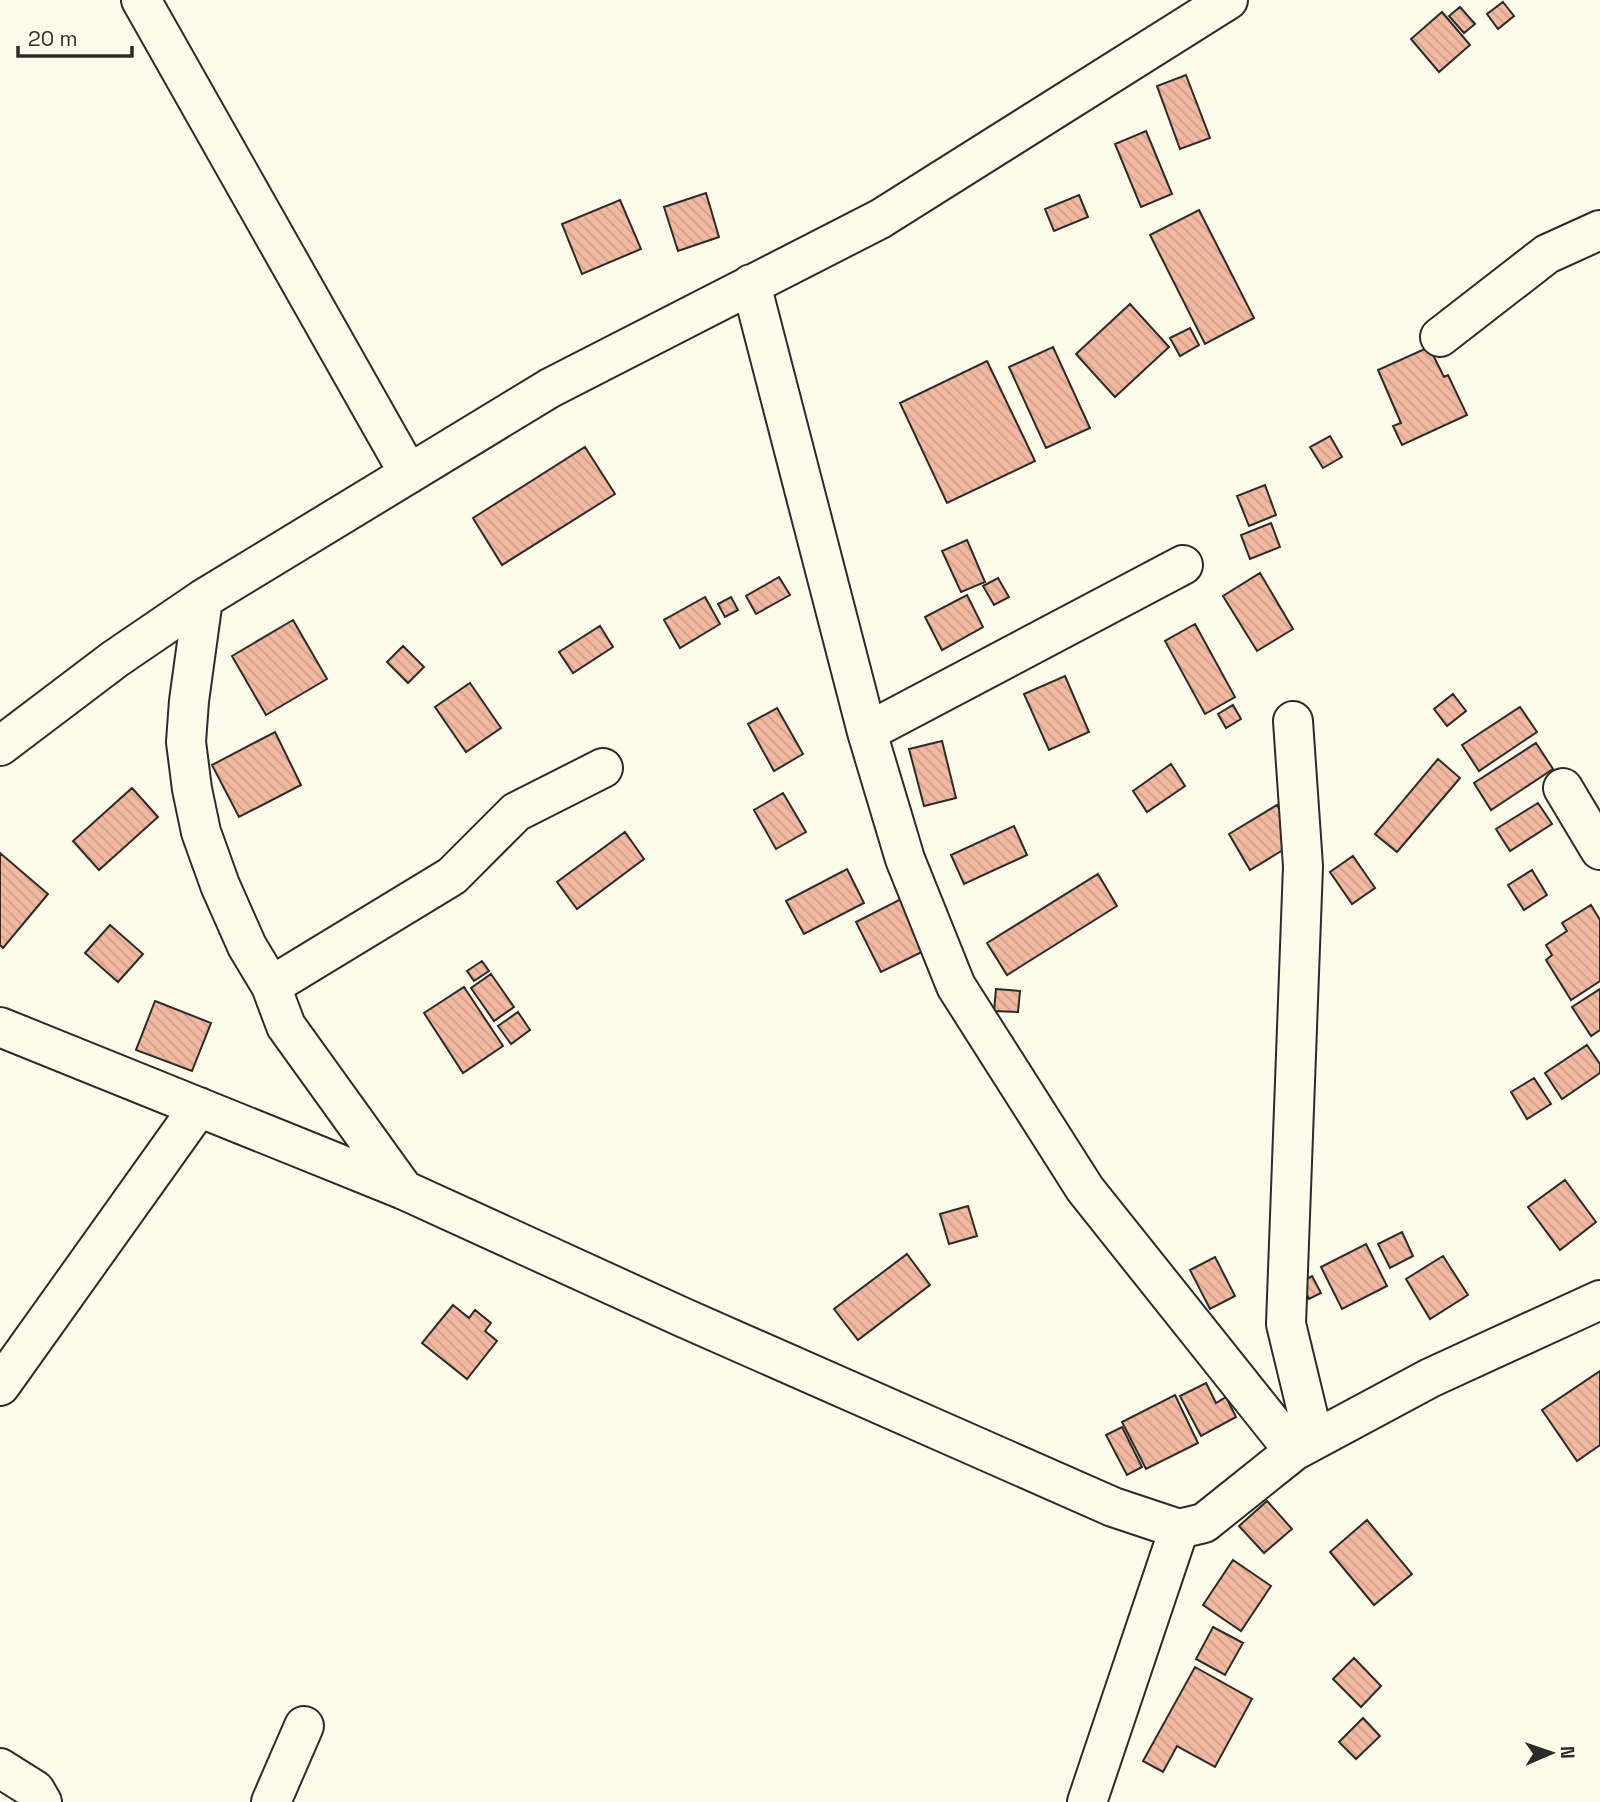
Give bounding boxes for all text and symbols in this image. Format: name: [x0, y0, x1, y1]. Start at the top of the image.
scale bar: [18, 14, 131, 58]
text: 20 m: [28, 25, 78, 52]
north arrow: [1516, 1718, 1586, 1788]
text: N: [1555, 1746, 1580, 1759]

